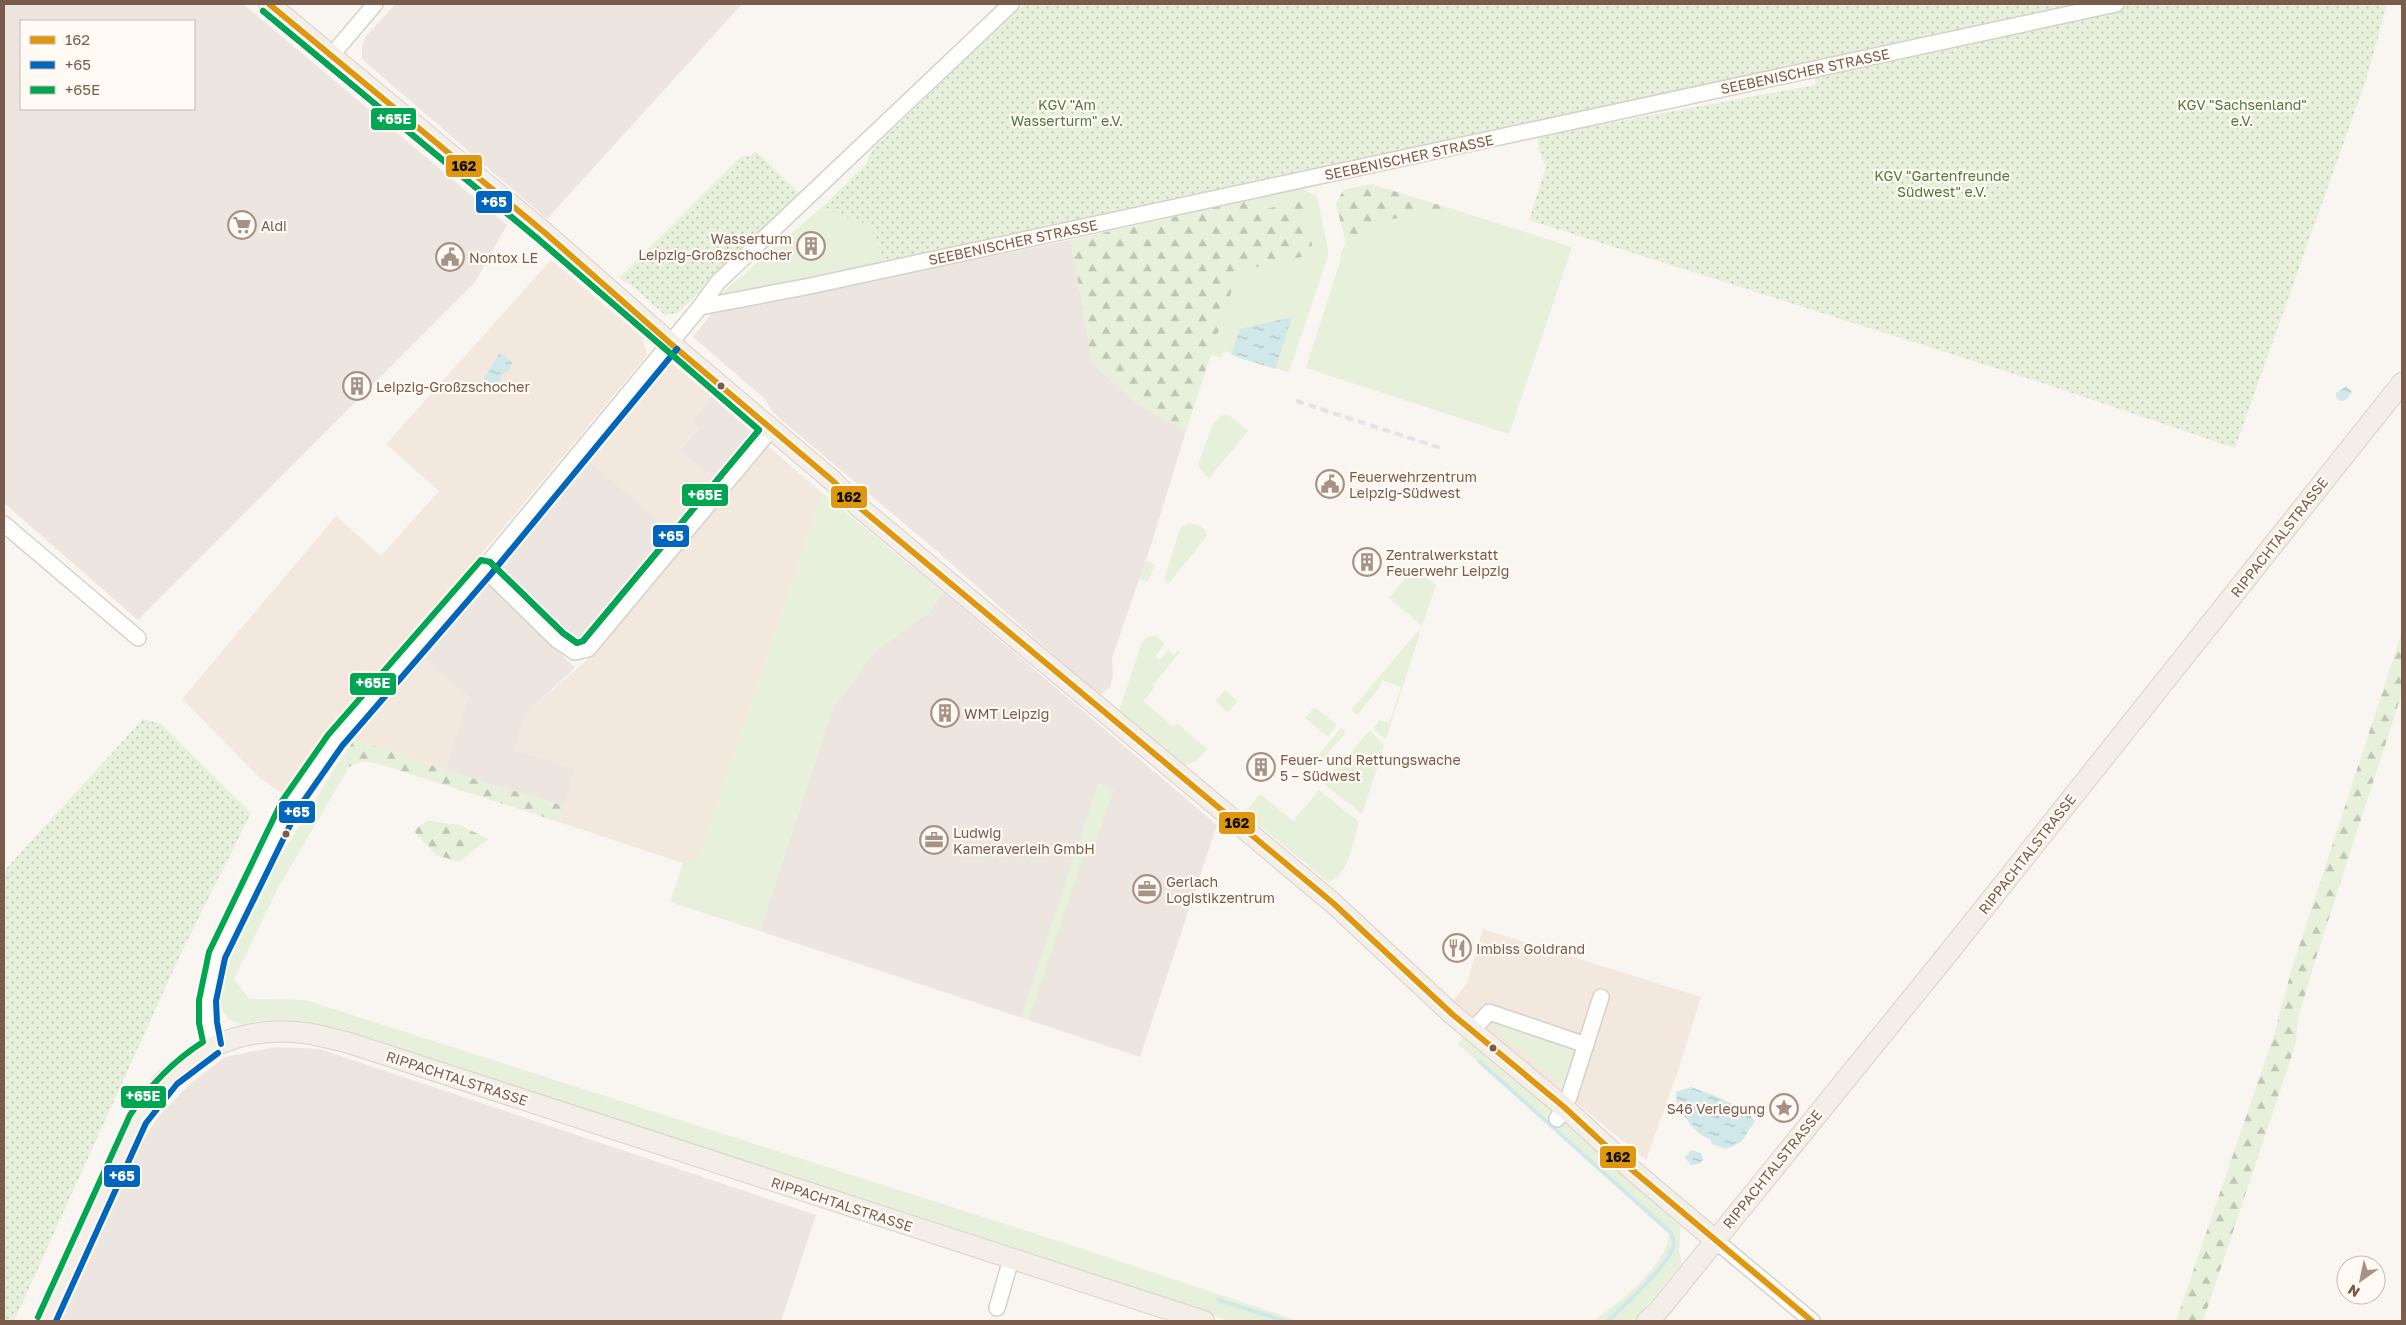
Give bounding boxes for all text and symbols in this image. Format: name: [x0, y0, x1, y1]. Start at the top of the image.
legend: [20, 20, 195, 110]
text: 162: [65, 30, 90, 48]
street label: SEEBENISCHER STRASSE: [1719, 45, 1891, 97]
text: +65: [65, 55, 91, 73]
text: +65E: [65, 80, 100, 98]
park label: KGV "Am Wasserturm" e.V.: [1011, 96, 1123, 129]
park label: KGV "Sachsenland" e.V.: [2177, 96, 2307, 129]
line badge: +65E: [370, 107, 417, 131]
text: +65E: [377, 110, 411, 127]
street label: SEEBENISCHER STRASSE: [1323, 131, 1495, 183]
line badge: 162: [445, 154, 483, 178]
text: 162: [452, 157, 477, 174]
park label: KGV "Gartenfreunde Südwest" e.V.: [1874, 167, 2010, 200]
line badge: +65: [475, 190, 513, 214]
text: +65: [481, 193, 507, 210]
supermarket icon: Aldi: [227, 210, 257, 240]
street label: SEEBENISCHER STRASSE: [927, 216, 1099, 268]
place label: Aldi: [261, 217, 287, 234]
place label: Wasserturm Leipzig-Großzschocher: [638, 230, 793, 263]
building icon: Wasserturm Leipzig-Großzschocher: [796, 231, 826, 261]
public building icon: Nontox LE: [435, 242, 465, 272]
place label: Nontox LE: [469, 249, 538, 266]
building icon: Leipzig-Großzschocher: [342, 371, 372, 401]
place label: Leipzig-Großzschocher: [376, 378, 530, 395]
unlabelled marker: [716, 381, 726, 391]
place label: Feuerwehrzentrum Leipzig-Südwest: [1349, 468, 1477, 501]
public building icon: Feuerwehrzentrum Leipzig-Südwest: [1315, 469, 1345, 499]
street label: RIPPACHTALSTRASSE: [2227, 474, 2331, 600]
line badge: +65E: [681, 483, 729, 507]
line badge: 162: [830, 485, 868, 509]
text: +65E: [688, 486, 722, 503]
text: 162: [837, 488, 862, 505]
line badge: +65: [652, 524, 690, 548]
text: +65: [658, 527, 684, 544]
place label: Zentralwerkstatt Feuerwehr Leipzig: [1386, 546, 1509, 579]
building icon: Zentralwerkstatt Feuerwehr Leipzig: [1352, 547, 1382, 577]
line badge: +65E: [349, 672, 397, 696]
text: +65E: [356, 674, 390, 691]
building icon: WMT Leipzig: [930, 698, 960, 728]
place label: WMT Leipzig: [964, 705, 1049, 722]
place label: Feuer- und Rettungswache 5 – Südwest: [1280, 751, 1461, 784]
building icon: Feuer- und Rettungswache 5 – Südwest: [1246, 752, 1276, 782]
street label: RIPPACHTALSTRASSE: [1975, 791, 2079, 917]
line badge: +65: [278, 800, 316, 824]
text: +65: [284, 803, 310, 820]
line badge: 162: [1218, 811, 1256, 835]
text: 162: [1225, 814, 1250, 831]
place label: Ludwig Kameraverleih GmbH: [953, 824, 1095, 857]
office icon: Ludwig Kameraverleih GmbH: [919, 825, 949, 855]
unlabelled marker: [281, 829, 291, 839]
place label: Gerlach Logistikzentrum: [1166, 873, 1275, 906]
office icon: Gerlach Logistikzentrum: [1132, 874, 1162, 904]
restaurant icon: Imbiss Goldrand: [1442, 933, 1472, 963]
place label: Imbiss Goldrand: [1476, 940, 1585, 957]
unlabelled marker: [1488, 1043, 1498, 1053]
street label: RIPPACHTALSTRASSE: [384, 1047, 530, 1109]
line badge: +65E: [120, 1085, 167, 1109]
text: +65E: [126, 1087, 160, 1104]
place icon: S46 Verlegung: [1769, 1093, 1799, 1123]
place label: S46 Verlegung: [1667, 1100, 1765, 1117]
street label: RIPPACHTALSTRASSE: [1719, 1106, 1825, 1232]
line badge: 162: [1599, 1145, 1637, 1169]
text: 162: [1606, 1148, 1631, 1165]
line badge: +65: [103, 1164, 141, 1188]
text: +65: [109, 1167, 135, 1184]
street label: RIPPACHTALSTRASSE: [769, 1173, 915, 1235]
north arrow: [2336, 1255, 2386, 1305]
text: N: [2345, 1281, 2363, 1301]

